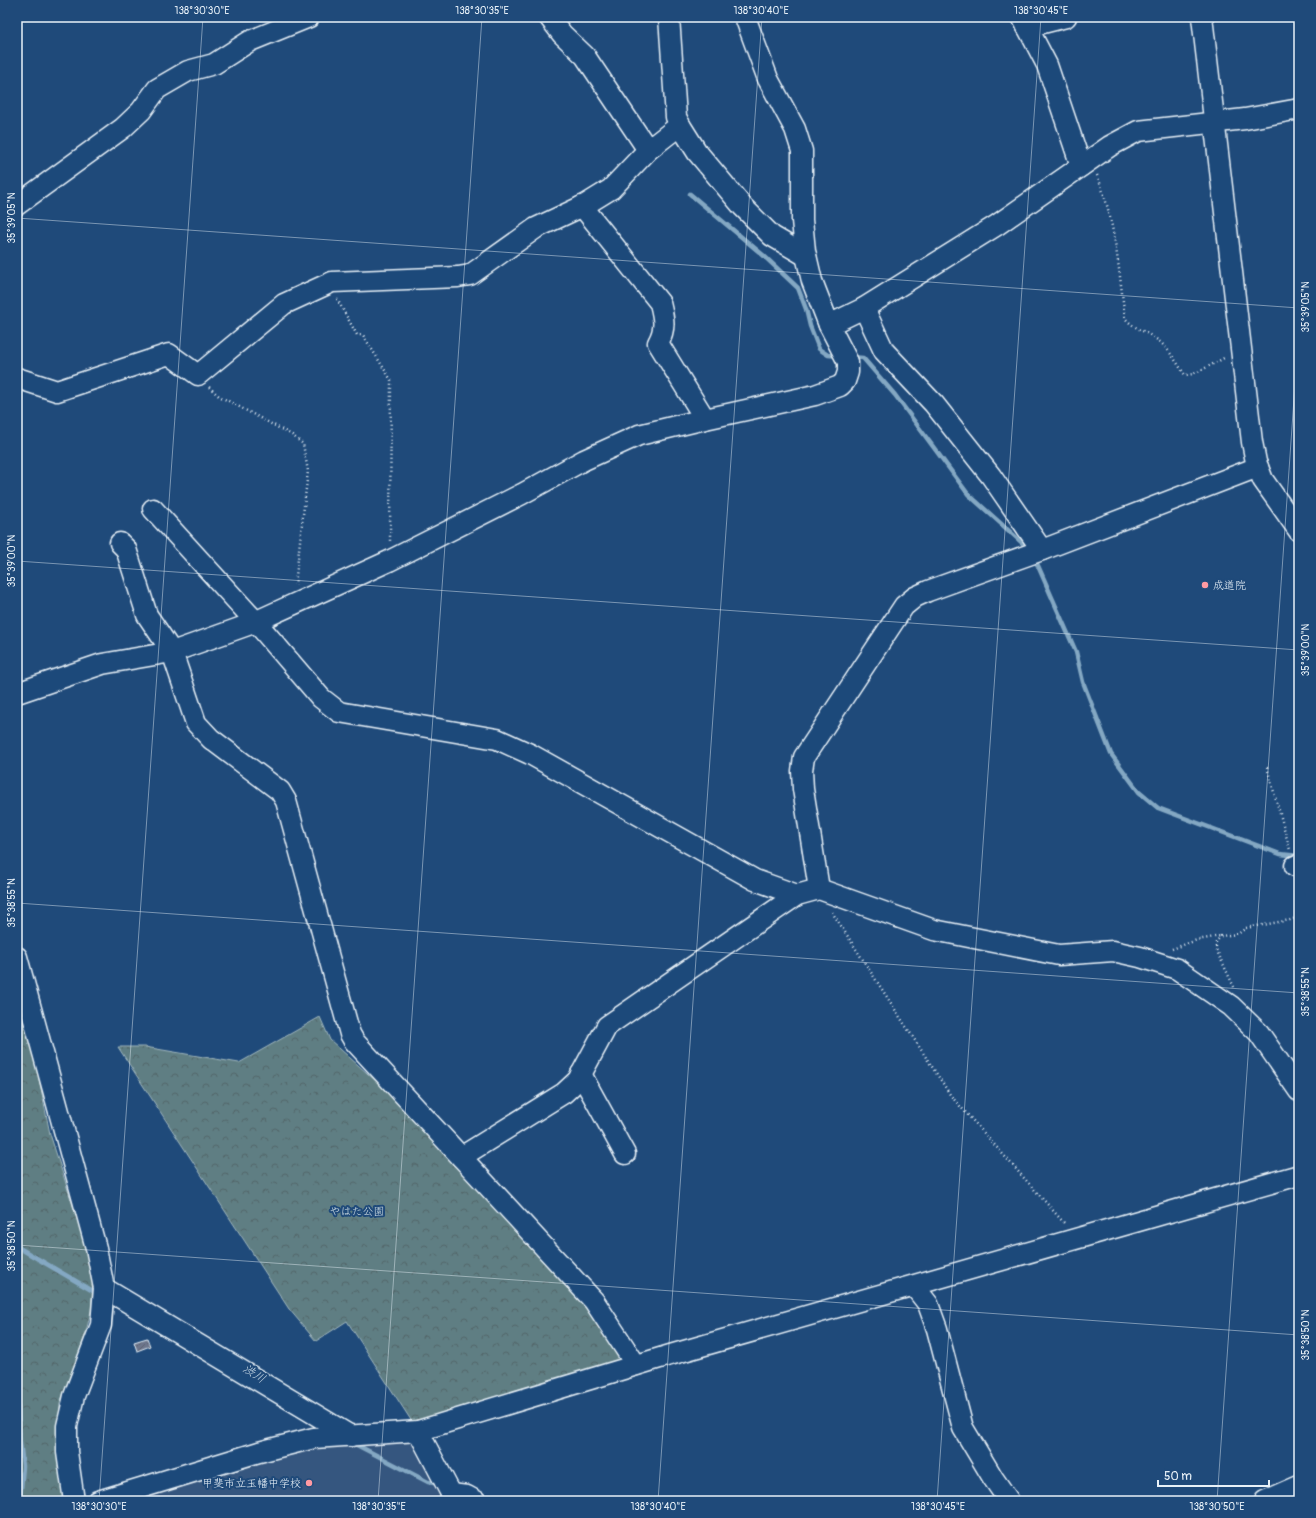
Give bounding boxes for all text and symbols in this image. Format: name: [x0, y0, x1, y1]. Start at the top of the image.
text: 138°30'30"E: [175, 5, 229, 17]
text: 138°30'35"E: [455, 5, 509, 17]
text: 138°30'40"E: [733, 5, 789, 17]
text: 138°30'45"E: [1014, 5, 1068, 17]
text: 35°39'05"N: [6, 192, 18, 244]
text: 35°39'05"N: [1300, 281, 1312, 333]
text: 35°39'00"N: [6, 534, 18, 587]
place label: 成道院: [1213, 579, 1246, 592]
marker: 成道院: [1200, 580, 1210, 590]
text: 35°39'00"N: [1300, 623, 1312, 676]
text: 35°38'55"N: [6, 878, 18, 928]
text: 35°38'55"N: [1300, 967, 1312, 1017]
park label: やはた公園: [330, 1205, 385, 1218]
text: 35°38'50"N: [6, 1220, 18, 1272]
text: 35°38'50"N: [1300, 1309, 1312, 1361]
water label: 渋川: [240, 1361, 268, 1387]
scale bar: [1158, 1462, 1269, 1488]
text: 50 m: [1164, 1469, 1192, 1484]
place label: 甲斐市立玉幡中学校: [202, 1477, 301, 1490]
marker: 甲斐市立玉幡中学校: [304, 1478, 314, 1488]
text: 138°30'30"E: [72, 1501, 126, 1513]
text: 138°30'35"E: [352, 1501, 406, 1513]
text: 138°30'40"E: [630, 1501, 686, 1513]
text: 138°30'45"E: [911, 1501, 965, 1513]
text: 138°30'50"E: [1190, 1501, 1244, 1513]

